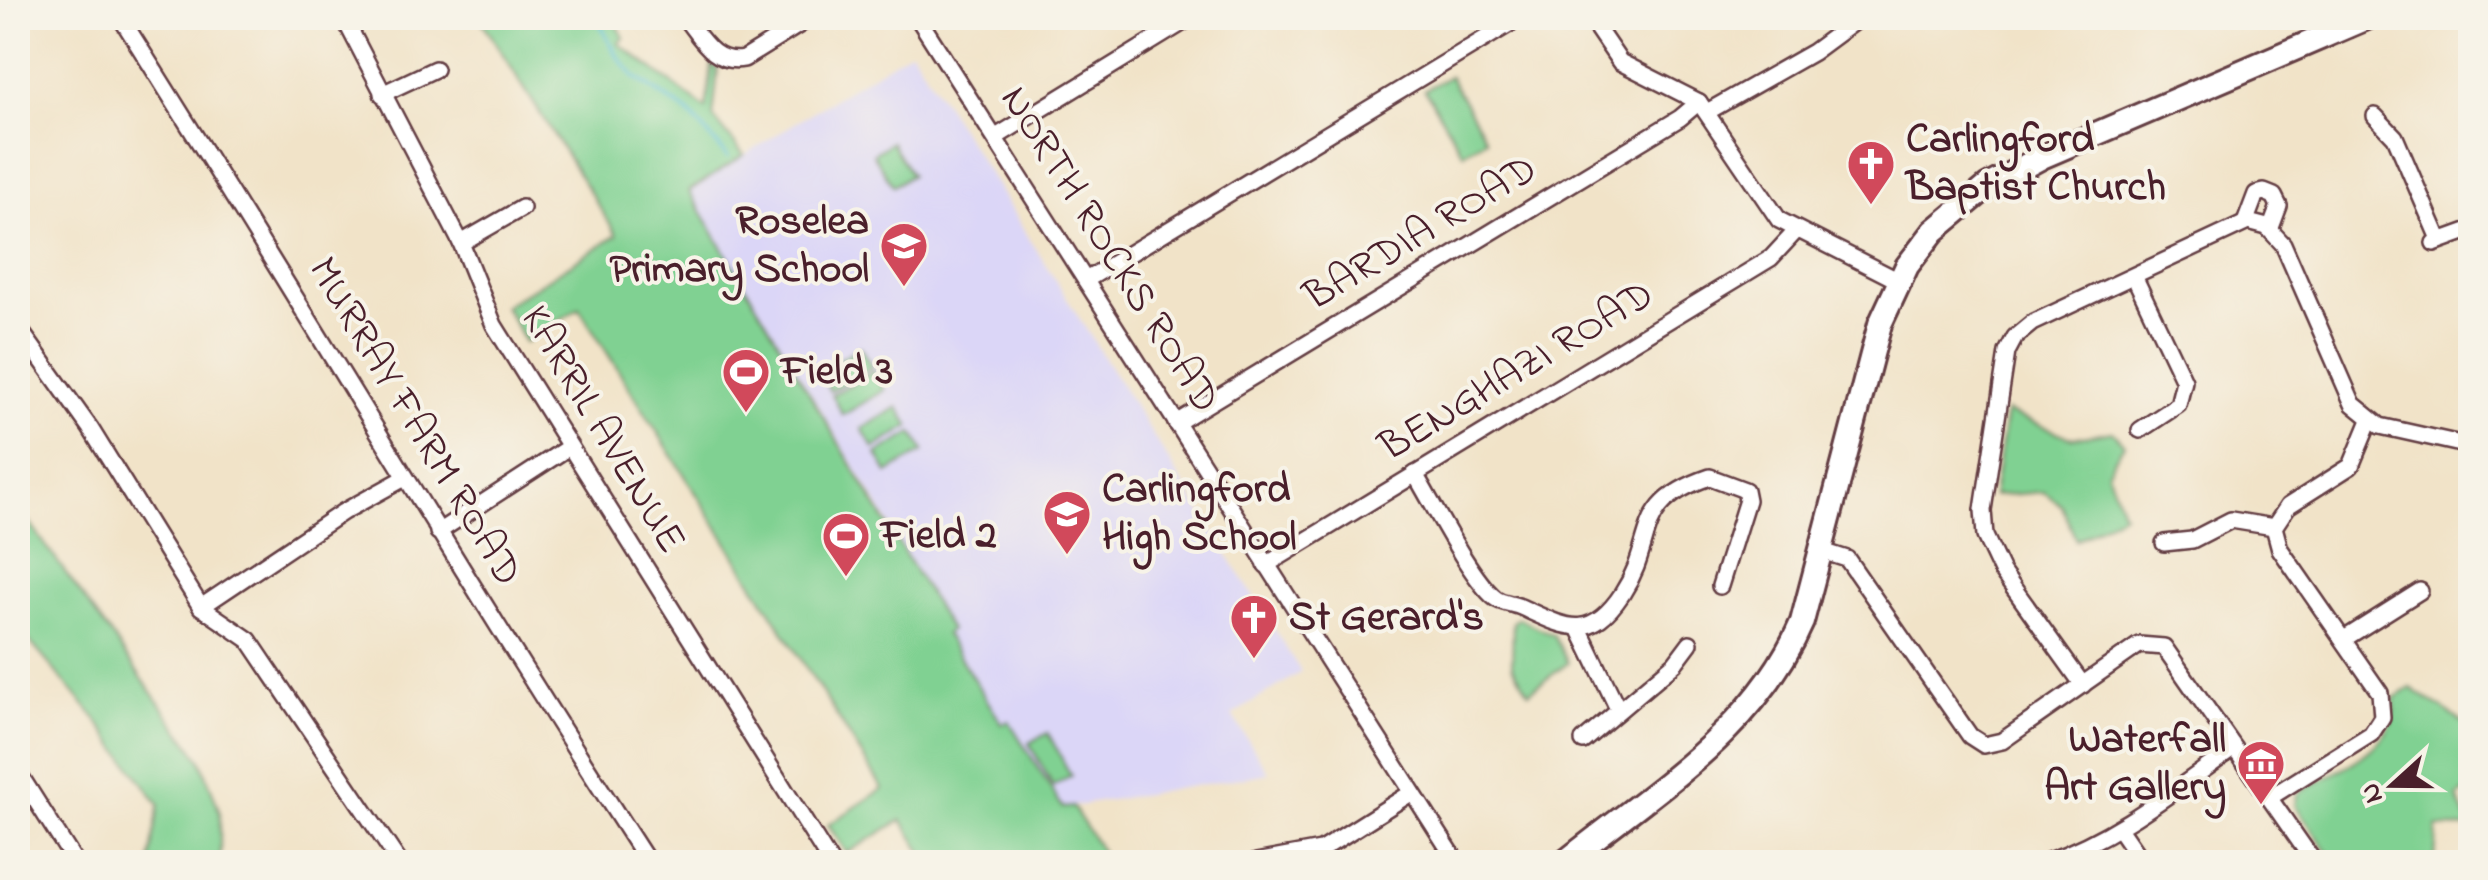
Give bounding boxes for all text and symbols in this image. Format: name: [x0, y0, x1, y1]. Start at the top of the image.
street label: NORTH ROCKS ROAD: [984, 75, 1234, 425]
place label: Carlingford Baptist Church: [1904, 110, 2166, 219]
church icon: Carlingford Baptist Church: [1845, 138, 1897, 206]
street label: BARDIA ROAD: [1292, 140, 1549, 328]
place label: Roselea Primary School: [609, 192, 869, 301]
school or university icon: Roselea Primary School: [878, 220, 930, 288]
street label: MURRAY FARM ROAD: [291, 246, 537, 598]
street label: BENGHAZI ROAD: [1367, 266, 1666, 479]
street label: KARRIL AVENUE: [504, 294, 700, 566]
place label: Field 3: [779, 342, 893, 403]
sports icon: Field 3: [720, 346, 772, 414]
place label: Carlingford High School: [1102, 460, 1297, 570]
school or university icon: Carlingford High School: [1041, 488, 1093, 556]
place label: Field 2: [879, 506, 997, 567]
sports icon: Field 2: [820, 510, 872, 578]
place label: St Gerard's: [1289, 588, 1484, 649]
church icon: St Gerard's: [1228, 592, 1280, 660]
place label: Waterfall Art Gallery: [2044, 710, 2226, 819]
north arrow: [2343, 735, 2443, 835]
museum icon: Waterfall Art Gallery: [2235, 738, 2287, 806]
text: N: [2350, 777, 2395, 809]

